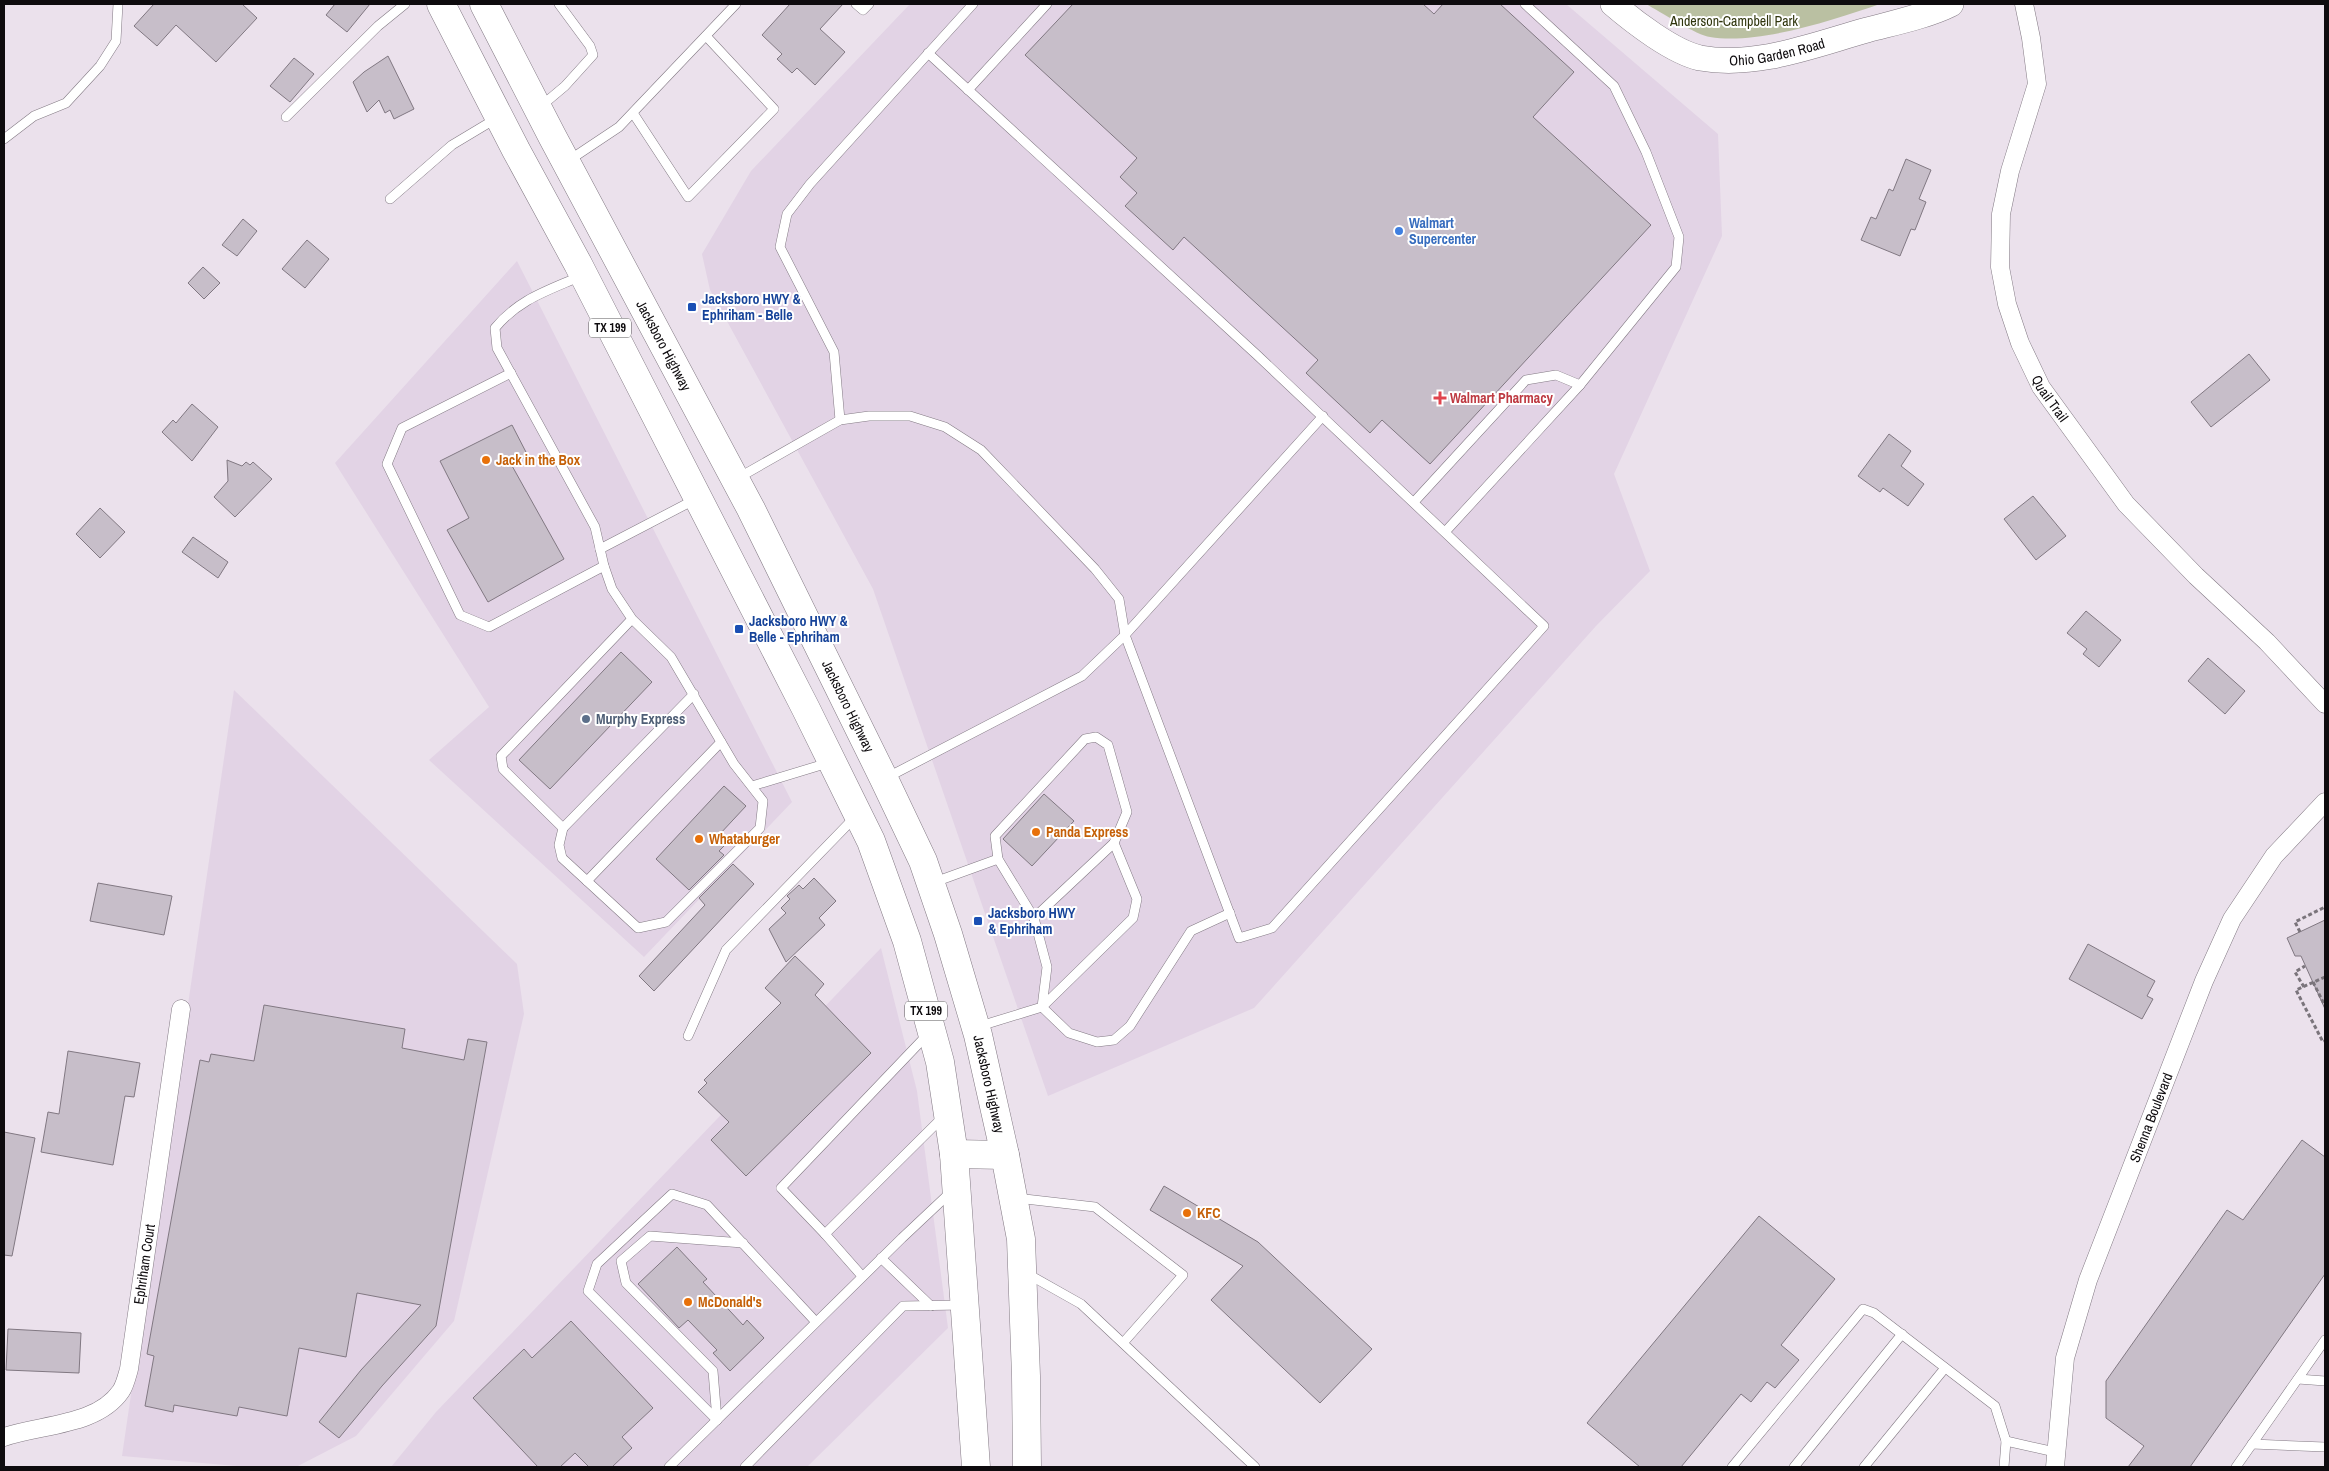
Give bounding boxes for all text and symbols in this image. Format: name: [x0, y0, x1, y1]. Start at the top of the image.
park label: Anderson-Campbell Park: [1669, 12, 1798, 30]
street label: Ohio Garden Road: [1729, 34, 1827, 69]
place label: Walmart Supercenter: [1409, 214, 1477, 248]
marker: Walmart Supercenter: [1393, 225, 1405, 237]
place label: Jacksboro HWY & Ephriham - Belle: [702, 290, 801, 324]
street label: Jacksboro Highway: [632, 297, 695, 394]
marker: Jacksboro HWY & Ephriham - Belle: [686, 301, 698, 313]
road number: TX 199: [589, 318, 631, 338]
street label: Quail Trail: [2028, 372, 2072, 425]
place label: Walmart Pharmacy: [1450, 389, 1554, 407]
marker: Walmart Pharmacy: [1434, 392, 1446, 404]
place label: Jack in the Box: [496, 451, 581, 469]
marker: Jack in the Box: [480, 454, 492, 466]
place label: Jacksboro HWY & Belle - Ephriham: [749, 612, 848, 646]
marker: Jacksboro HWY & Belle - Ephriham: [733, 623, 745, 635]
street label: Jacksboro Highway: [818, 657, 878, 755]
place label: Murphy Express: [596, 710, 685, 728]
marker: Murphy Express: [580, 713, 592, 725]
place label: Panda Express: [1046, 823, 1128, 841]
marker: Panda Express: [1030, 826, 1042, 838]
place label: Whataburger: [709, 830, 780, 848]
marker: Whataburger: [693, 833, 705, 845]
place label: Jacksboro HWY & Ephriham: [988, 904, 1076, 938]
marker: Jacksboro HWY & Ephriham: [972, 915, 984, 927]
road number: TX 199: [905, 1001, 947, 1020]
street label: Jacksboro Highway: [969, 1033, 1009, 1135]
street label: Shenna Boulevard: [2126, 1070, 2177, 1165]
place label: KFC: [1197, 1204, 1221, 1222]
marker: KFC: [1181, 1207, 1193, 1219]
street label: Ephriham Court: [129, 1223, 159, 1306]
place label: McDonald's: [698, 1293, 762, 1311]
marker: McDonald's: [682, 1296, 694, 1308]

